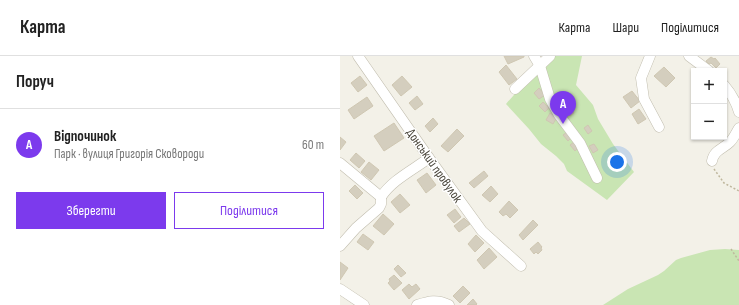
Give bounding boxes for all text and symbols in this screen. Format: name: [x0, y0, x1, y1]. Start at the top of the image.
text: Карта: [20, 16, 66, 39]
text: Карта: [559, 19, 590, 36]
text: Шари: [612, 19, 639, 36]
text: Поділитися: [661, 19, 719, 36]
map controls: [691, 68, 727, 140]
button: +: [691, 68, 727, 104]
text: Поруч: [16, 72, 54, 92]
pin: A: [550, 91, 576, 124]
button: −: [691, 104, 727, 140]
street label: Донський провулок: [403, 125, 466, 206]
text: Відпочинок: [54, 127, 116, 146]
text: A: [26, 137, 32, 153]
text: 60 m: [302, 137, 324, 153]
text: Парк · вулиця Григорія Сковороди: [54, 146, 204, 162]
your location: [607, 152, 627, 172]
button: Зберегти: [16, 192, 166, 229]
button: Поділитися: [174, 192, 324, 229]

